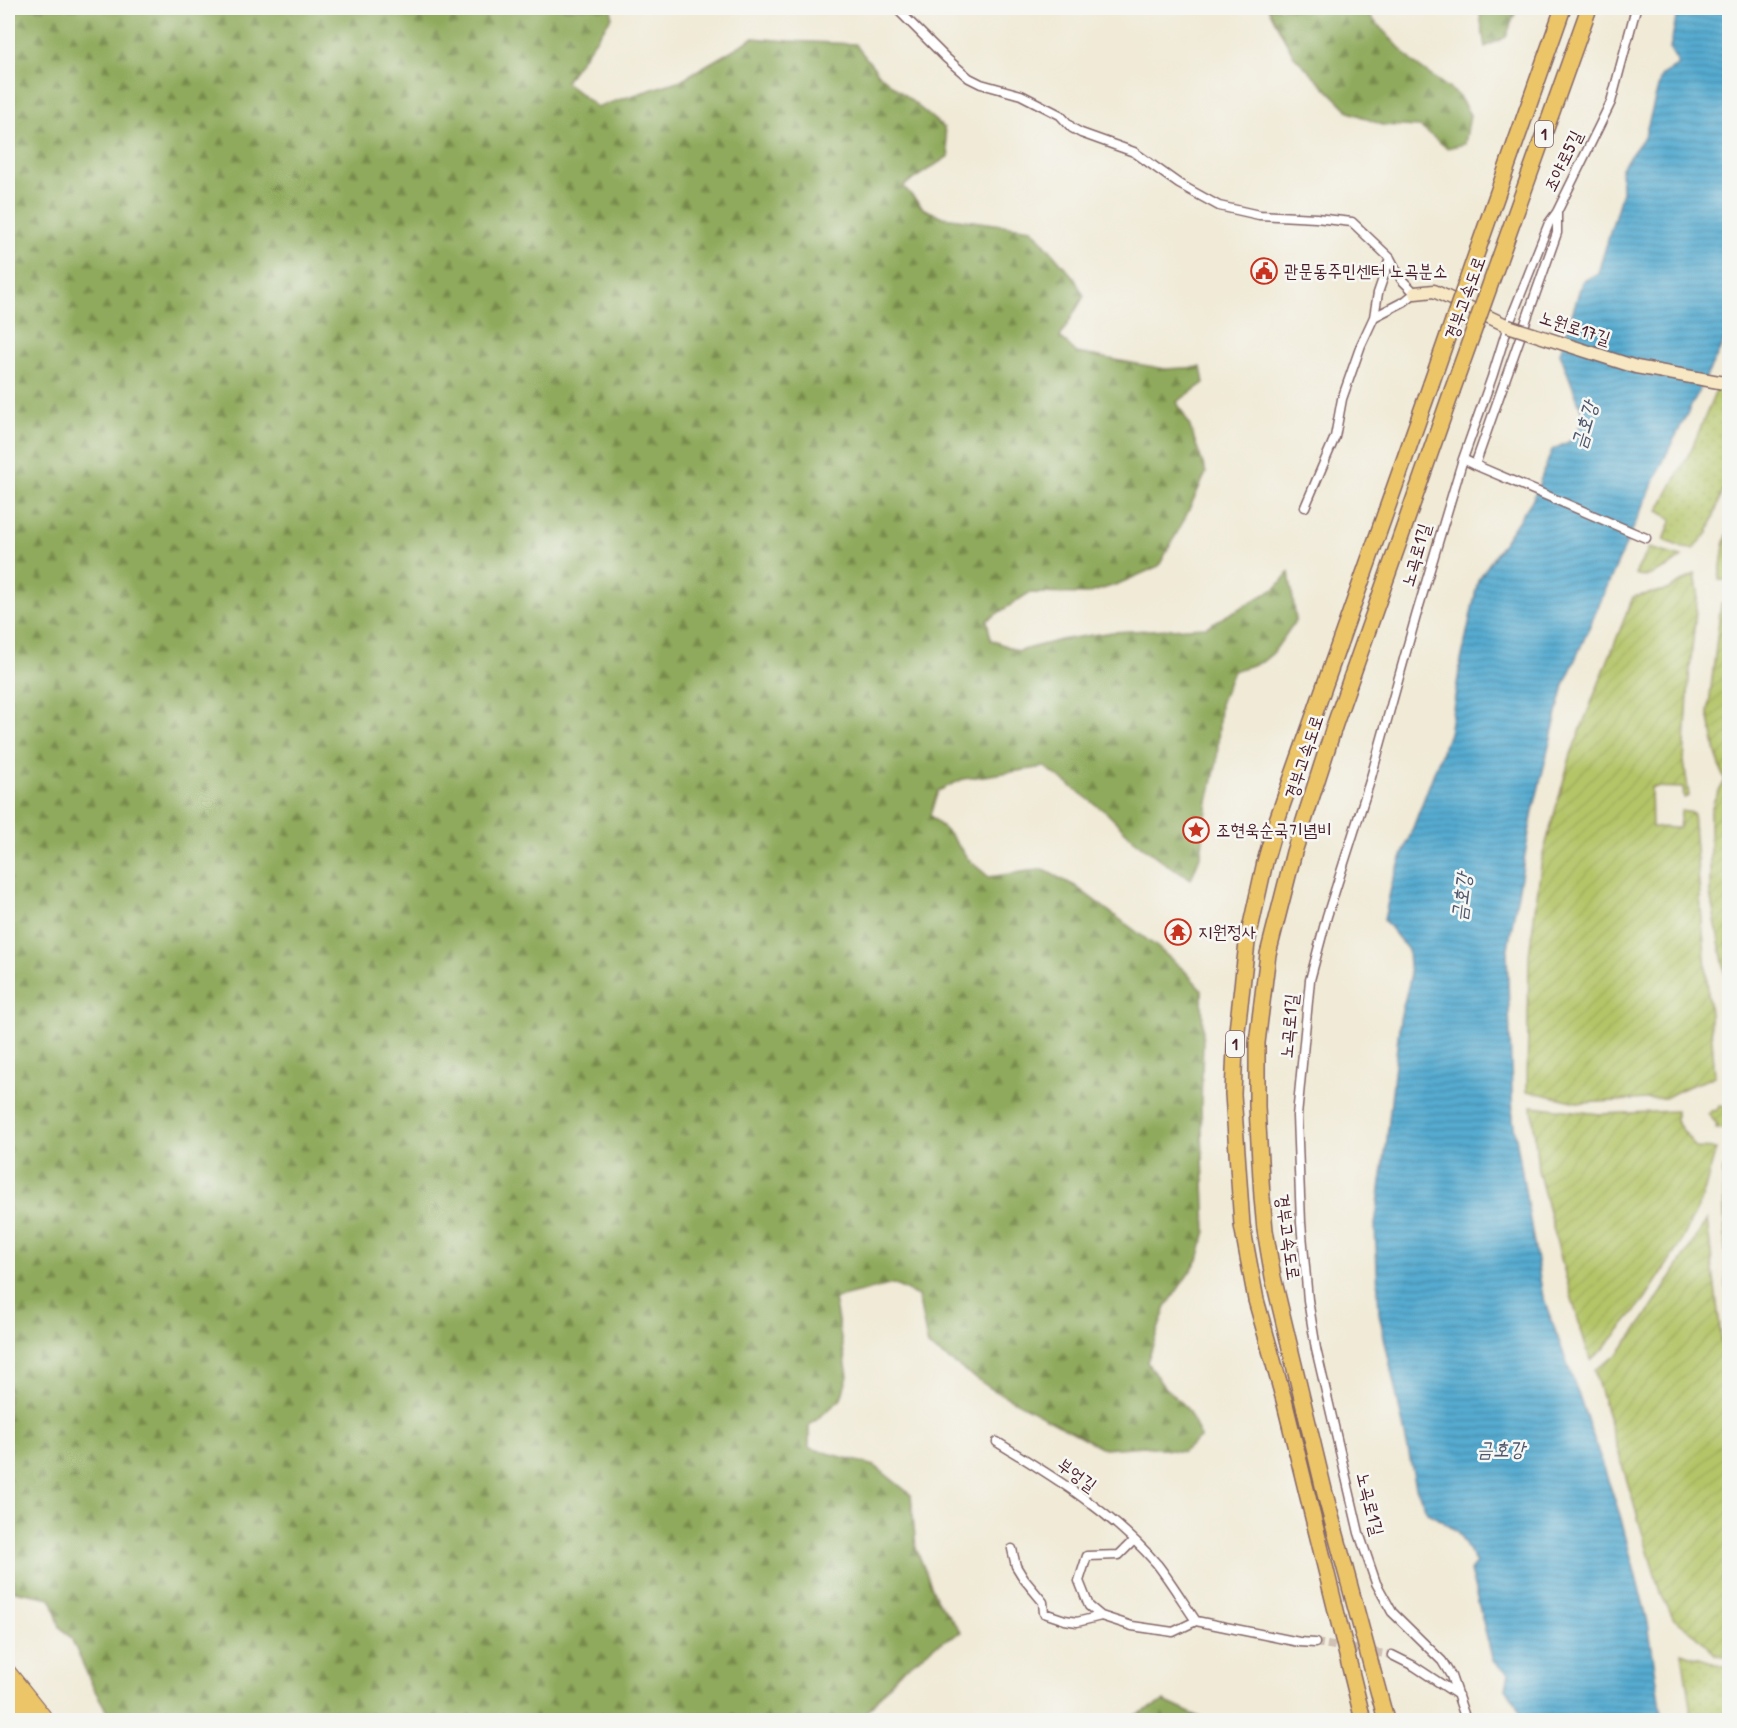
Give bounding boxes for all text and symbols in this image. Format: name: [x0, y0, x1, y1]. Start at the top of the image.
road number: 1: [1535, 121, 1553, 147]
street label: 조야로5길: [1537, 125, 1588, 196]
street label: 경부고속도로: [1438, 253, 1491, 343]
public building icon: 관문동주민센터 노곡분소: [1249, 256, 1279, 286]
place label: 관문동주민센터 노곡분소: [1284, 258, 1447, 283]
street label: 노원로17길: [1536, 304, 1614, 351]
water label: 금호강: [1564, 395, 1604, 452]
street label: 노곡로1길: [1395, 520, 1437, 589]
street label: 경부고속도로: [1278, 712, 1329, 802]
place icon: 조현욱순국기념비: [1181, 815, 1211, 845]
place label: 조현욱순국기념비: [1216, 817, 1332, 842]
water label: 금호강: [1444, 868, 1477, 923]
temple icon: 지원정사: [1163, 917, 1193, 947]
place label: 지원정사: [1198, 919, 1256, 944]
street label: 노곡로1길: [1273, 992, 1304, 1059]
road number: 1: [1226, 1031, 1244, 1057]
street label: 경부고속도로: [1270, 1192, 1307, 1282]
water label: 금호강: [1477, 1435, 1528, 1462]
street label: 부엉길: [1052, 1452, 1103, 1498]
street label: 노곡로1길: [1351, 1470, 1391, 1539]

